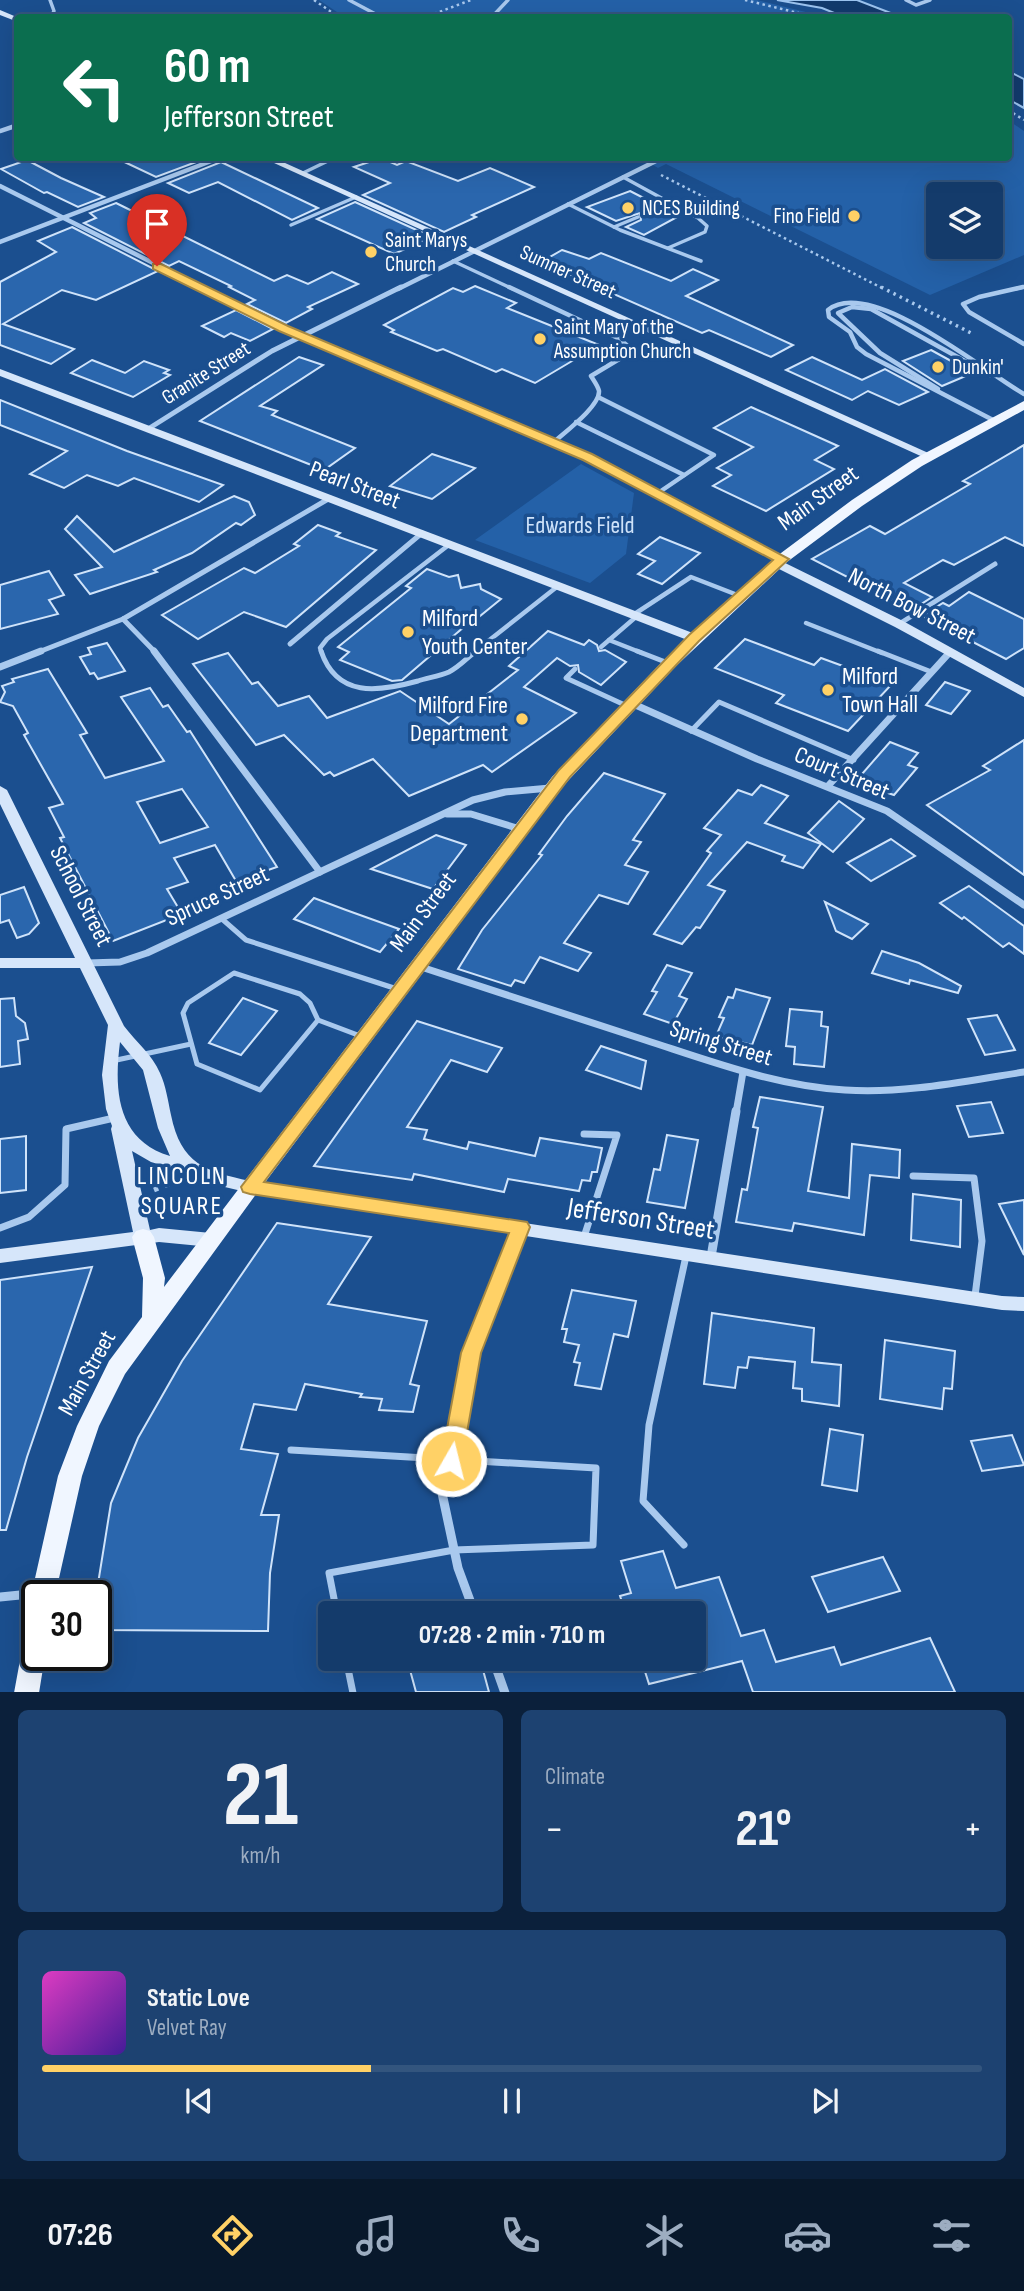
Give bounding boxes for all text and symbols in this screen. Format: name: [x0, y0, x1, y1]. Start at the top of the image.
text: 60 m: [164, 38, 251, 97]
icon: left: [49, 42, 140, 133]
text: Jefferson Street: [164, 98, 334, 137]
map controls: [926, 182, 1003, 259]
button: layers: [926, 182, 1003, 259]
pin: [127, 194, 187, 266]
place label: NCES Building: [642, 196, 740, 221]
marker: NCES Building: [620, 200, 636, 216]
place label: Fino Field: [773, 204, 840, 229]
icon: arrive: [138, 205, 176, 243]
marker: Fino Field: [846, 208, 862, 224]
place label: Saint Marys Church: [385, 228, 467, 277]
street label: Sumner Street: [516, 240, 620, 304]
marker: Saint Marys Church: [363, 244, 379, 260]
place label: Saint Mary of the Assumption Church: [553, 315, 691, 364]
marker: Saint Mary of the Assumption Church: [532, 331, 548, 347]
street label: Granite Street: [157, 336, 255, 410]
place label: Dunkin': [952, 355, 1004, 380]
marker: Dunkin': [930, 359, 946, 375]
street label: Pearl Street: [306, 454, 404, 516]
street label: Main Street: [772, 459, 864, 537]
park label: Edwards Field: [525, 511, 635, 540]
street label: North Bow Street: [843, 561, 981, 651]
place label: Milford Youth Center: [422, 604, 527, 661]
marker: Milford Youth Center: [400, 624, 416, 640]
place label: Milford Town Hall: [842, 662, 918, 719]
marker: Milford Town Hall: [820, 682, 836, 698]
place label: Milford Fire Department: [410, 691, 508, 748]
marker: Milford Fire Department: [514, 711, 530, 727]
street label: Court Street: [790, 740, 894, 806]
street label: School Street: [43, 841, 119, 951]
street label: Spruce Street: [161, 859, 273, 933]
street label: Main Street: [384, 866, 462, 958]
street label: Spring Street: [666, 1014, 776, 1072]
district label: LINCOLN SQUARE: [137, 1161, 227, 1222]
street label: Jefferson Street: [564, 1191, 717, 1247]
street label: Main Street: [52, 1325, 122, 1421]
position arrow: [414, 1424, 488, 1498]
speed limit sign: 30: [21, 1580, 112, 1671]
text: 07:28 · 2 min · 710 m: [419, 1620, 605, 1651]
text: 21: [223, 1742, 298, 1851]
text: Climate: [545, 1763, 605, 1791]
text: 21°: [735, 1798, 792, 1861]
text: −: [545, 1807, 564, 1852]
text: +: [963, 1807, 982, 1852]
text: km/h: [241, 1842, 280, 1870]
text: Static Love: [147, 1983, 250, 2014]
text: Velvet Ray: [147, 2014, 227, 2042]
icon: previous: [180, 2082, 218, 2120]
icon: pause: [493, 2082, 531, 2120]
icon: next: [806, 2082, 844, 2120]
icon: directions: [208, 2211, 257, 2260]
icon: music: [352, 2211, 401, 2260]
icon: phone: [496, 2211, 545, 2260]
icon: climate: [640, 2211, 689, 2260]
icon: car: [783, 2211, 832, 2260]
icon: filters: [927, 2211, 976, 2260]
text: 07:26: [47, 2216, 113, 2255]

